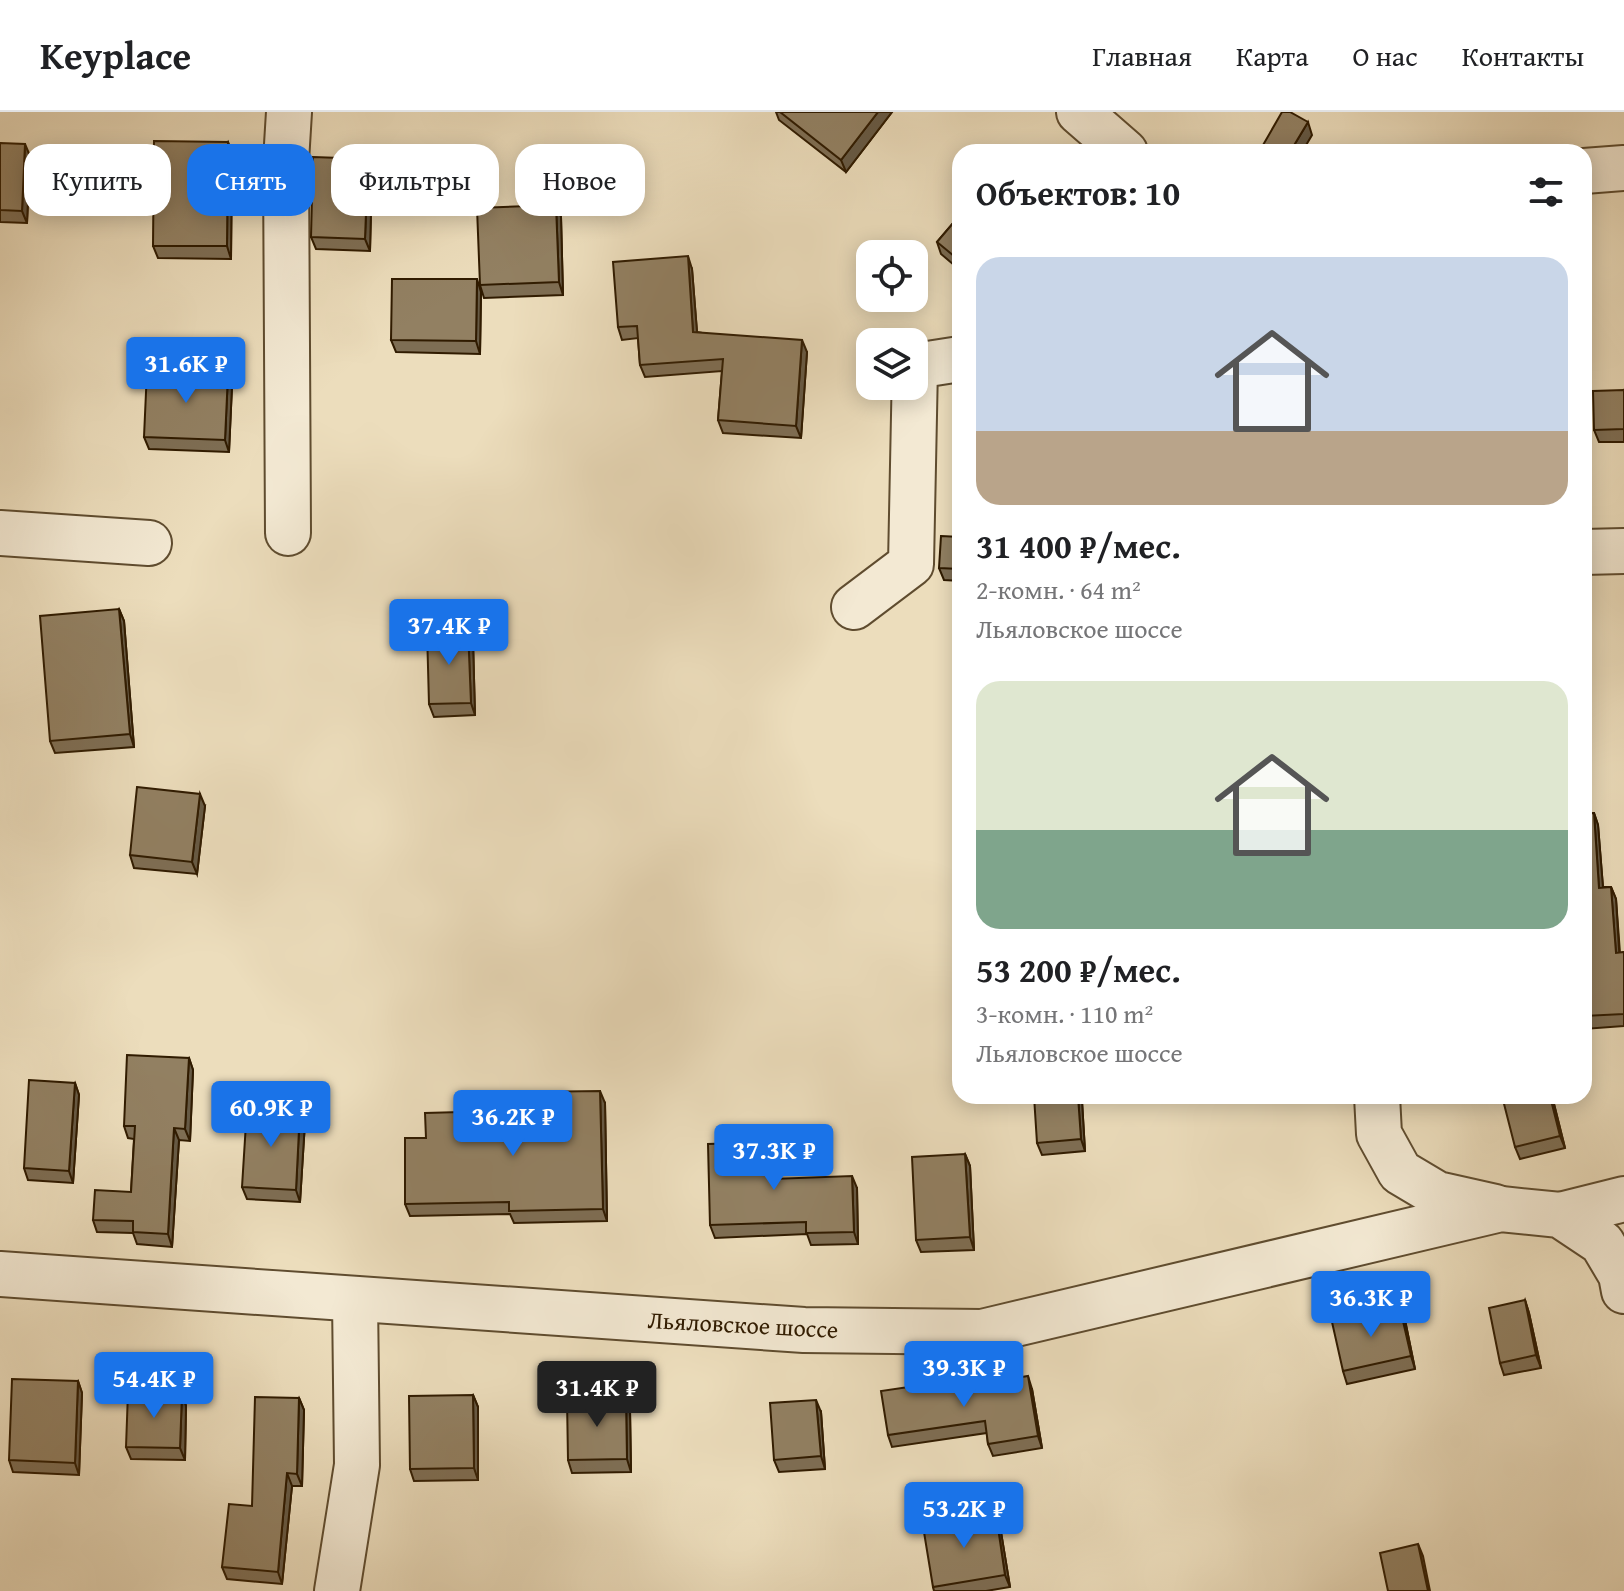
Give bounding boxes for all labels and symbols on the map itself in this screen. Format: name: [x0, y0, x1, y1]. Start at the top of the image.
pin: 31.6K ₽: [112, 337, 260, 405]
pin: 37.4K ₽: [375, 599, 523, 667]
pin: 60.9K ₽: [197, 1081, 345, 1149]
pin: 36.2K ₽: [439, 1090, 587, 1158]
pin: 37.3K ₽: [700, 1124, 848, 1192]
pin: 36.3K ₽: [1297, 1271, 1445, 1339]
street label: Льяловское шоссе: [647, 1302, 839, 1347]
pin: 39.3K ₽: [890, 1341, 1038, 1409]
pin: 54.4K ₽: [80, 1352, 228, 1420]
pin: 31.4K ₽: [523, 1361, 671, 1429]
pin: 53.2K ₽: [890, 1482, 1038, 1550]

